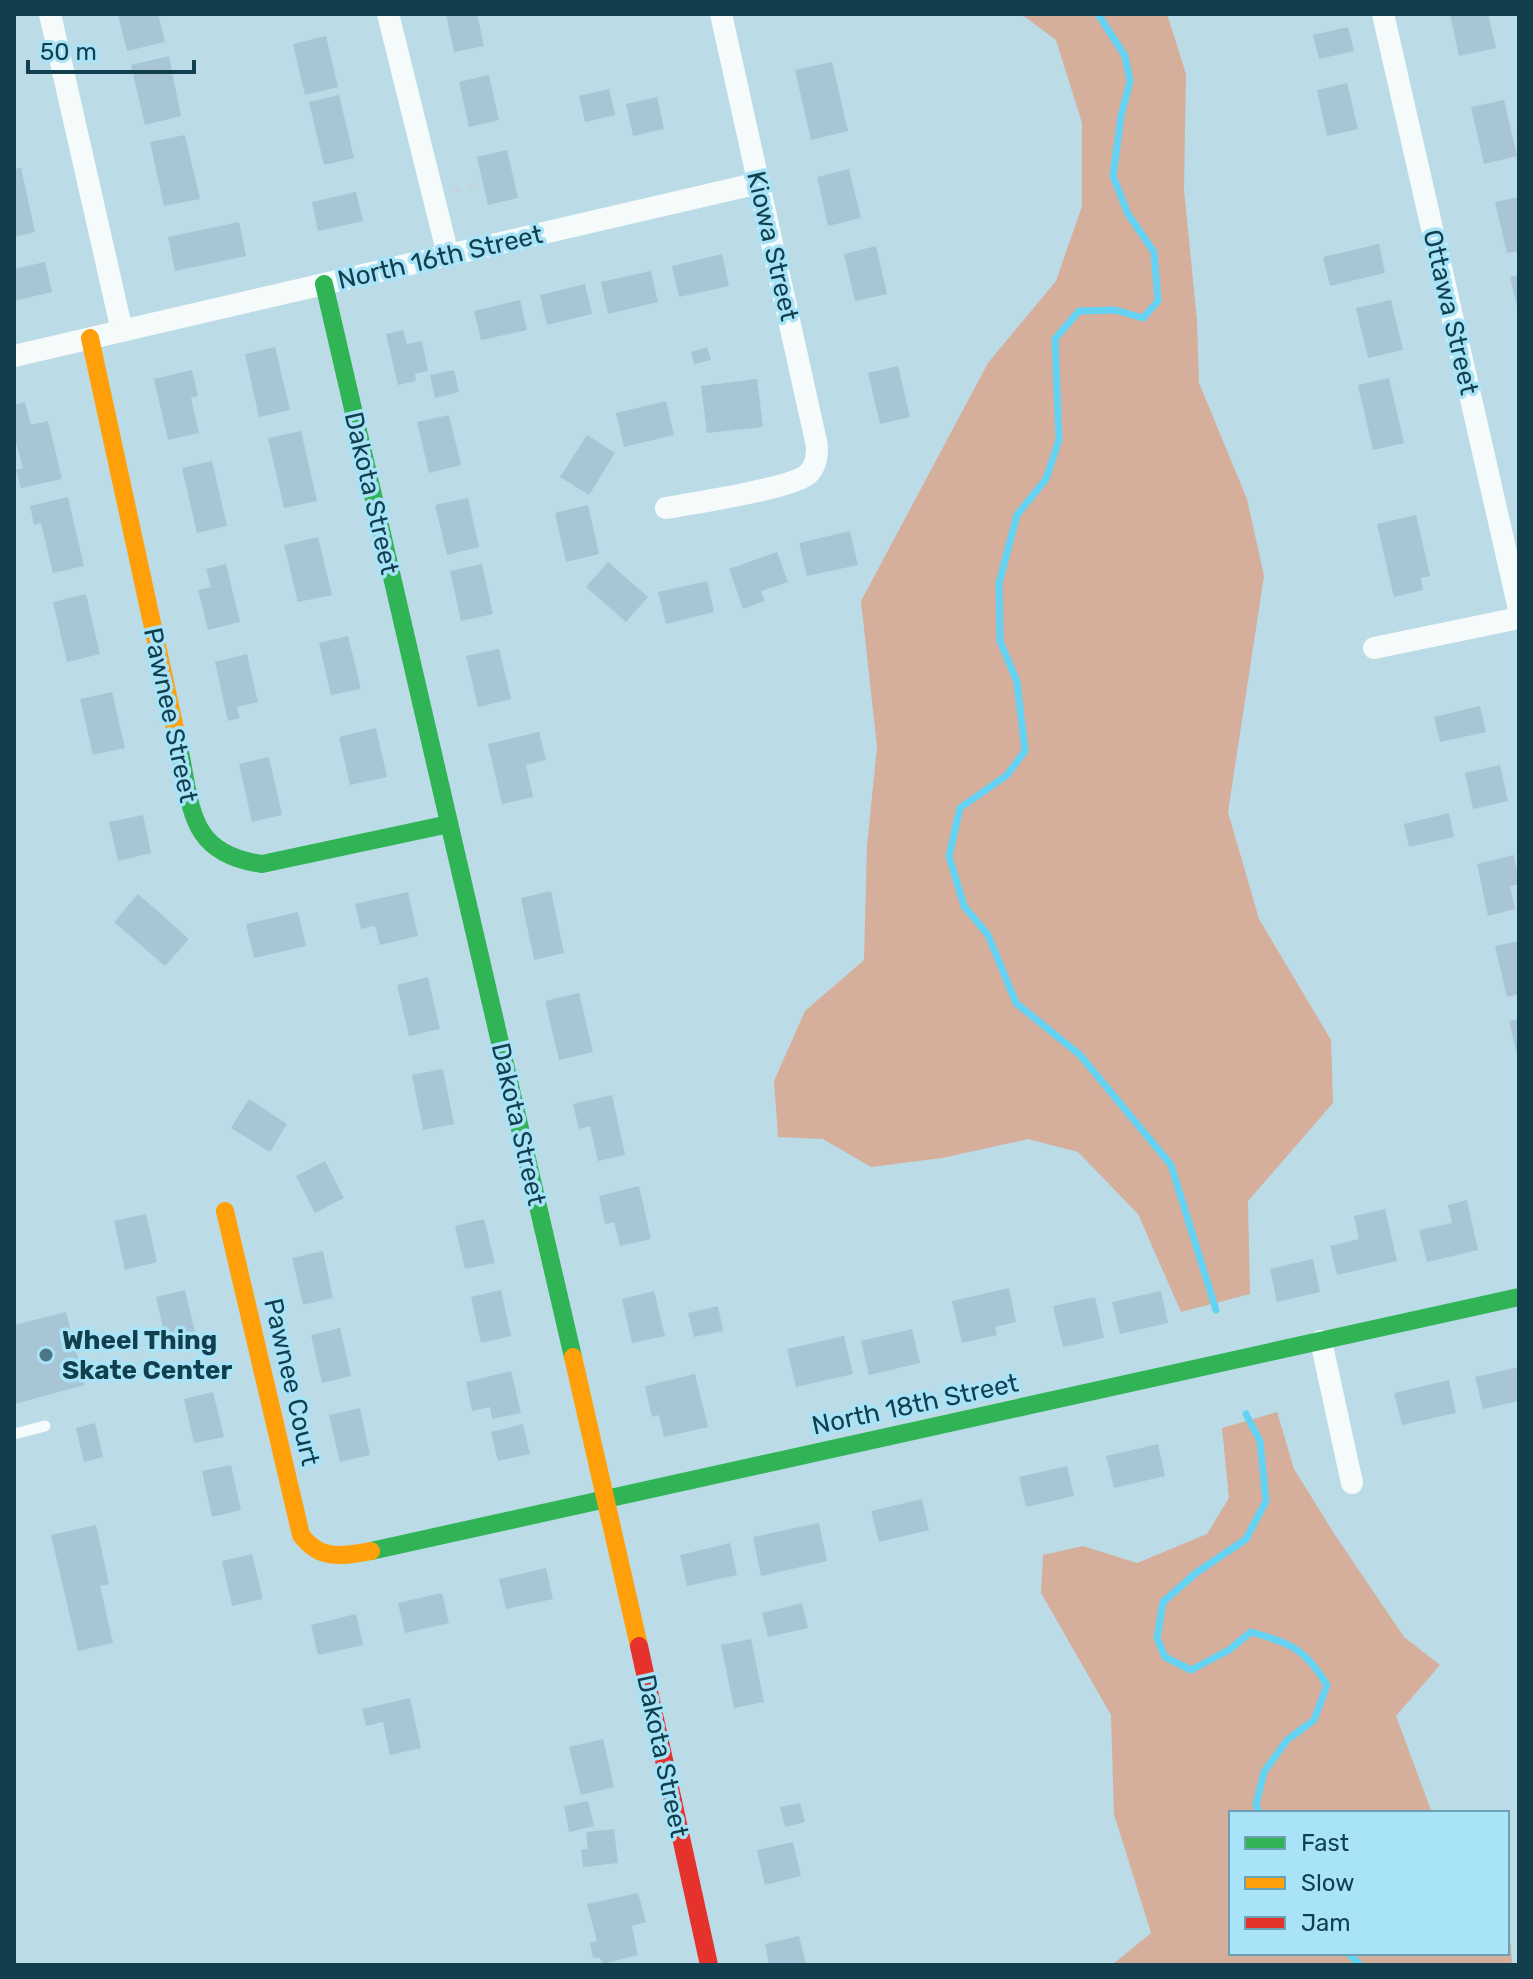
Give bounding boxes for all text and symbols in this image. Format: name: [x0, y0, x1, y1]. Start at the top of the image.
scale bar: [28, 24, 194, 74]
text: 50 m: [40, 38, 97, 66]
street label: Kiowa Street: [740, 168, 805, 324]
street label: North 16th Street: [335, 219, 546, 296]
street label: Ottawa Street: [1416, 226, 1485, 398]
street label: Dakota Street: [338, 409, 405, 577]
street label: Pawnee Street: [137, 625, 204, 805]
street label: Dakota Street: [485, 1040, 552, 1208]
street label: Pawnee Court: [257, 1295, 326, 1469]
place label: Wheel Thing Skate Center: [62, 1325, 232, 1386]
marker: Wheel Thing Skate Center: [37, 1346, 55, 1364]
street label: North 18th Street: [809, 1367, 1021, 1442]
street label: Dakota Street: [630, 1672, 695, 1840]
legend: [1229, 1811, 1509, 1955]
text: Fast: [1301, 1829, 1349, 1857]
text: Slow: [1301, 1869, 1354, 1897]
text: Jam: [1301, 1909, 1351, 1937]

